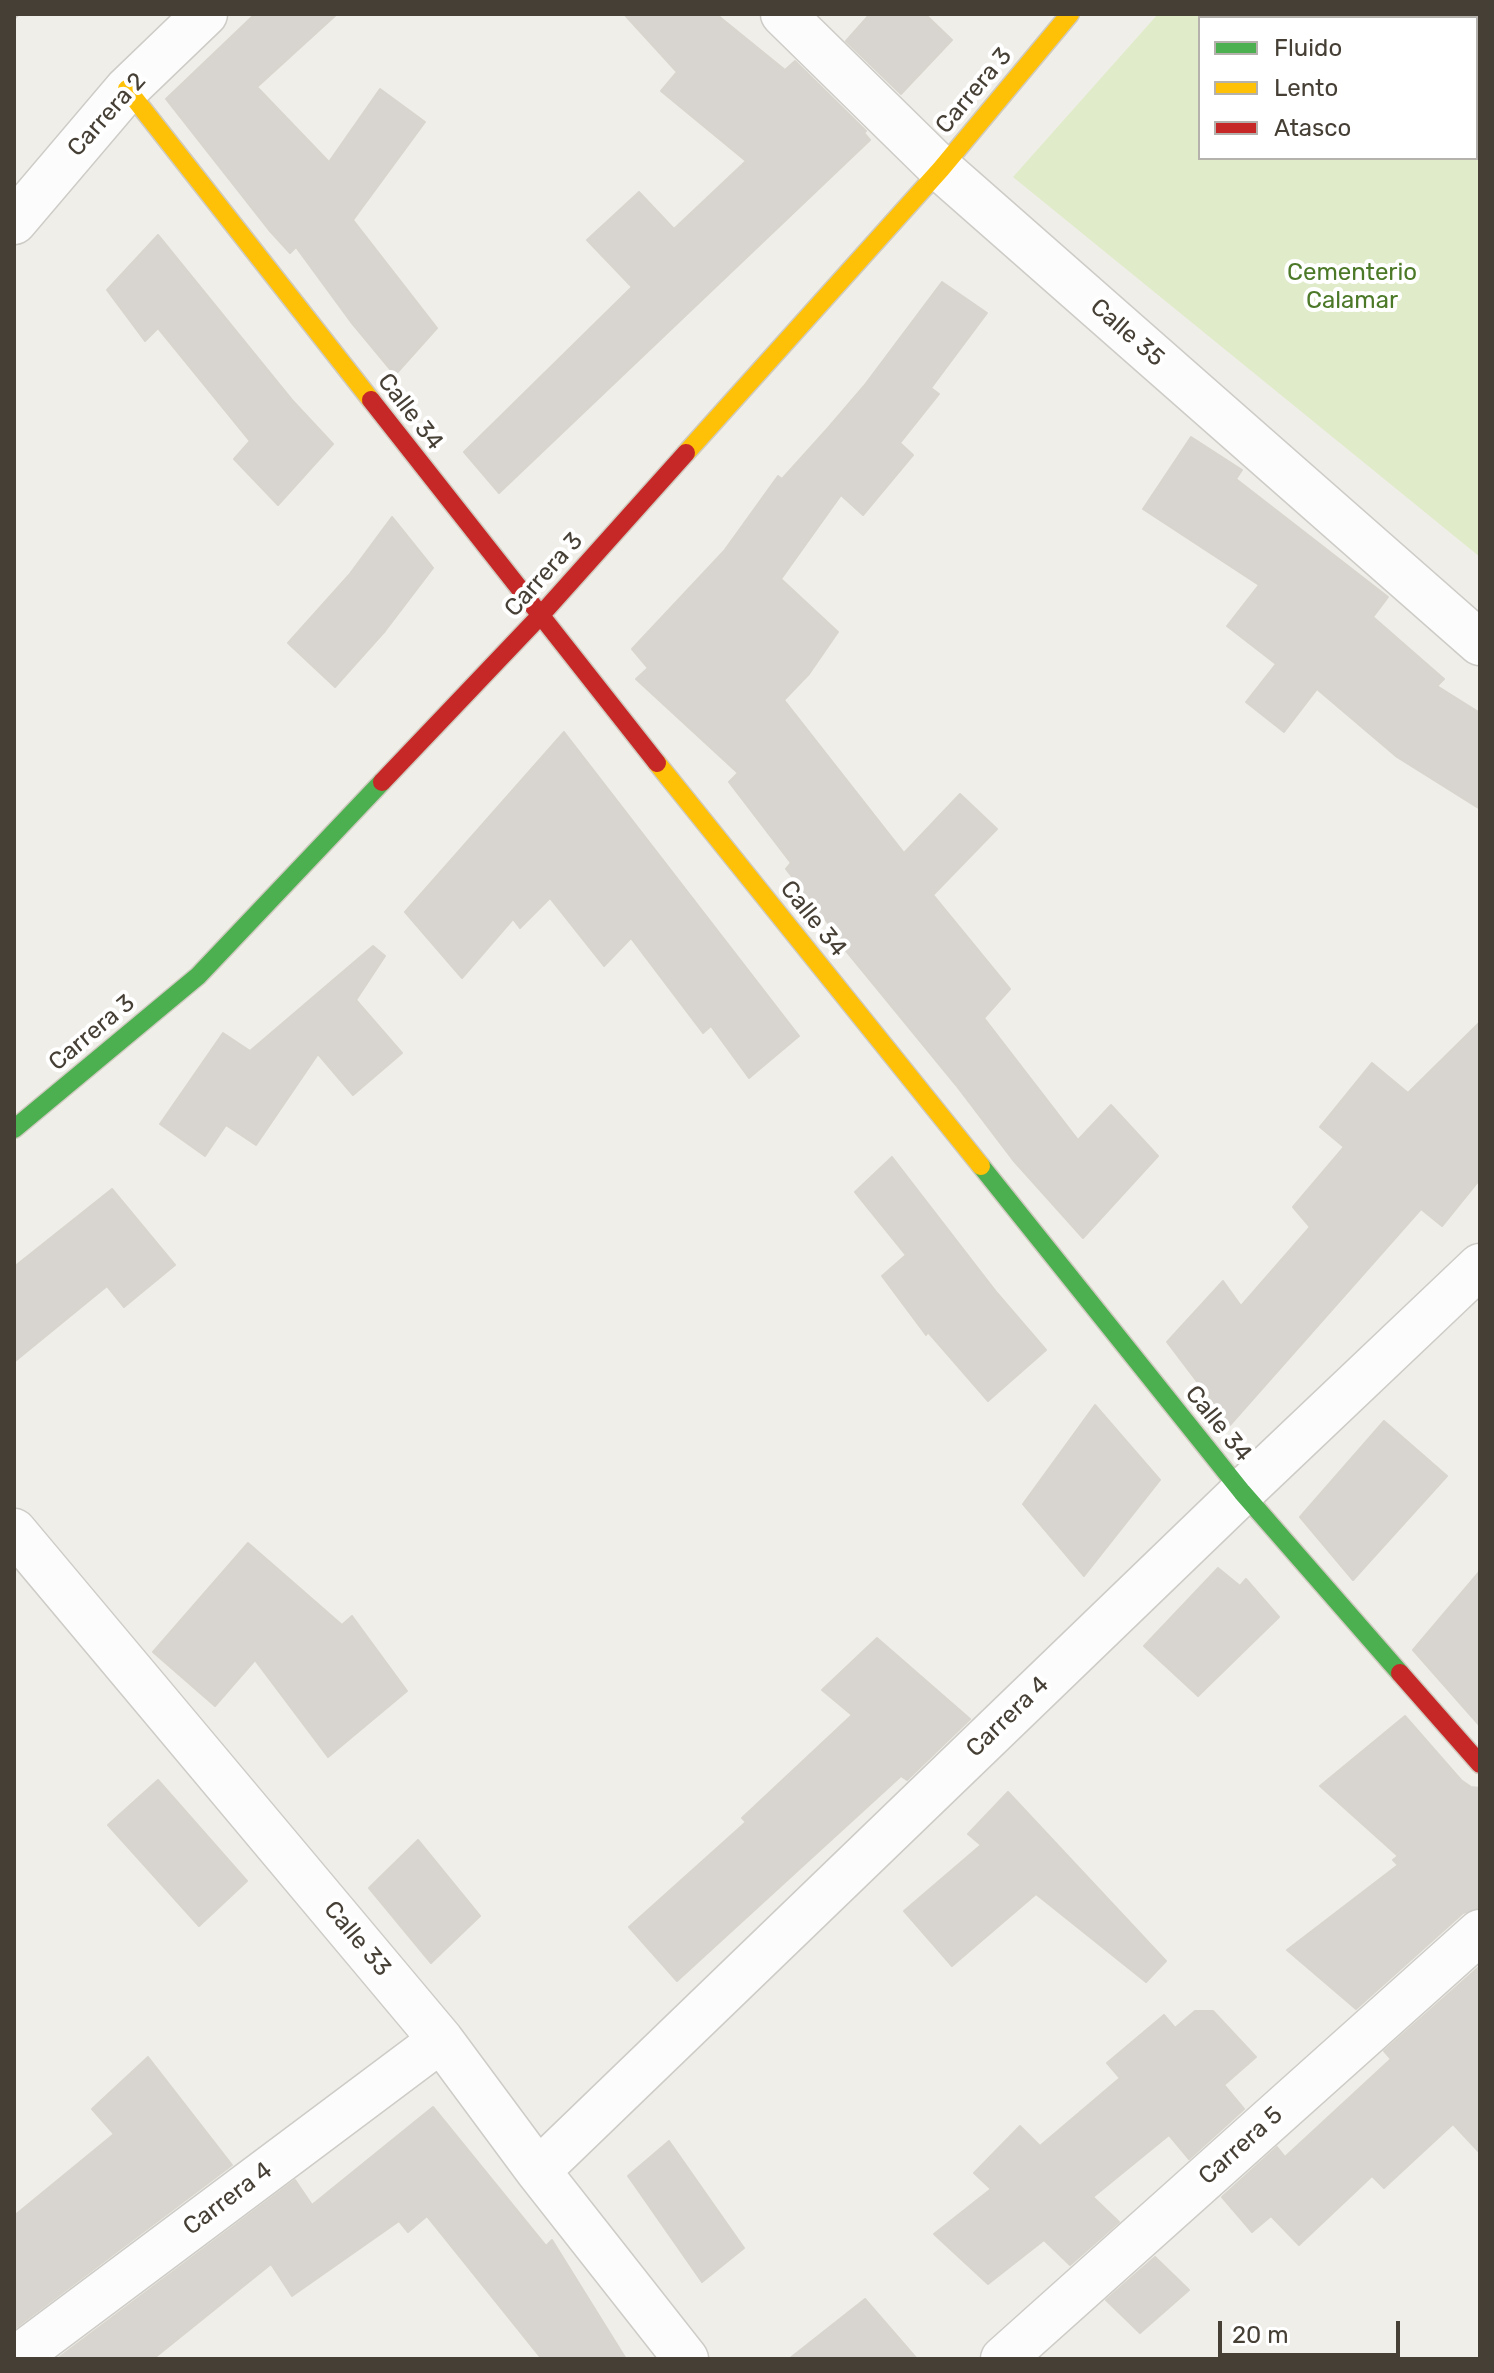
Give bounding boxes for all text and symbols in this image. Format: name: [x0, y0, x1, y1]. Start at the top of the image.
legend: [1198, 16, 1478, 160]
text: Fluido: [1274, 34, 1342, 62]
street label: Carrera 3: [930, 42, 1018, 140]
street label: Carrera 2: [62, 67, 152, 163]
text: Lento: [1274, 74, 1338, 102]
text: Atasco: [1274, 114, 1351, 142]
park label: Cementerio Calamar: [1287, 259, 1417, 315]
street label: Calle 35: [1084, 293, 1170, 373]
street label: Calle 34: [371, 368, 449, 456]
street label: Carrera 3: [499, 527, 589, 623]
street label: Calle 34: [774, 875, 852, 963]
street label: Carrera 3: [43, 989, 141, 1077]
street label: Calle 34: [1179, 1380, 1257, 1468]
street label: Carrera 4: [961, 1671, 1055, 1763]
street label: Calle 33: [317, 1896, 397, 1982]
street label: Carrera 5: [1193, 2101, 1289, 2191]
street label: Carrera 4: [178, 2156, 278, 2242]
scale bar: [1222, 2305, 1404, 2355]
text: 20 m: [1232, 2321, 1289, 2349]

